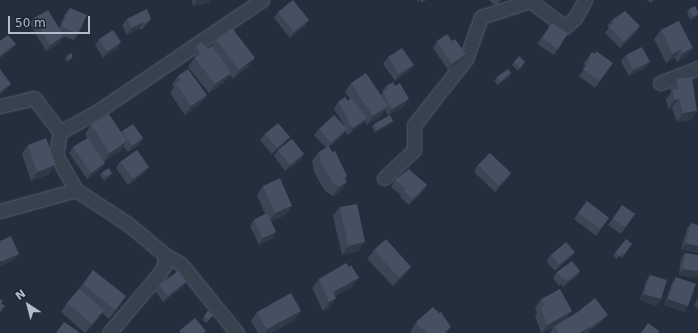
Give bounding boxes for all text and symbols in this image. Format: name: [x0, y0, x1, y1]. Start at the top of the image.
scale bar: [10, 8, 92, 34]
text: 50 m: [15, 16, 46, 30]
north arrow: [8, 285, 48, 325]
text: N: [13, 287, 28, 303]

